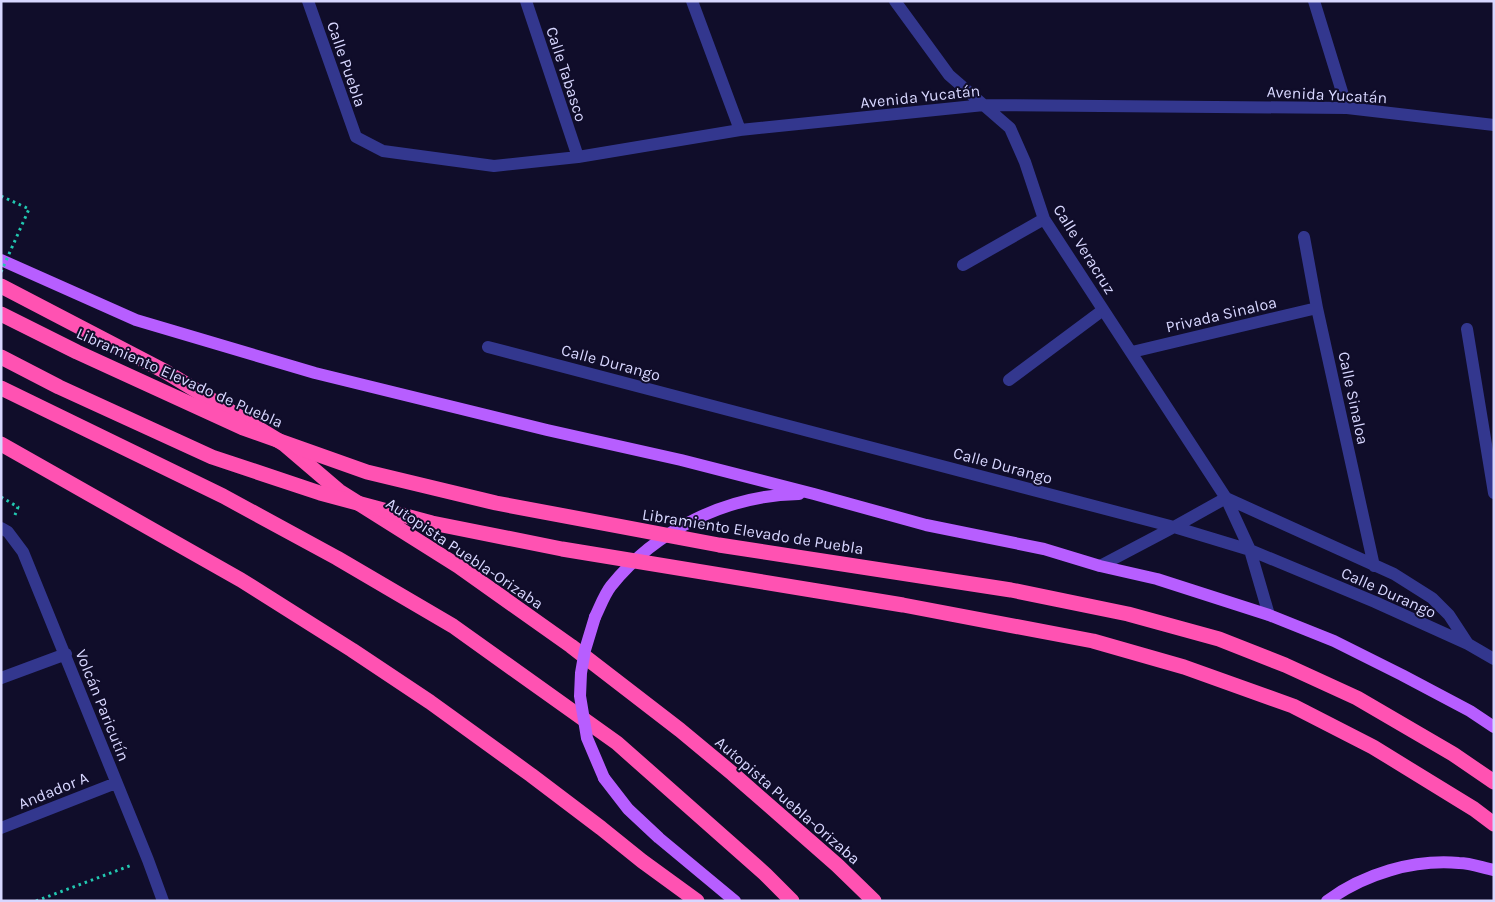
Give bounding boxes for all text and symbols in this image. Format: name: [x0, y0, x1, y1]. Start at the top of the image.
street label: Calle Puebla: [323, 19, 370, 109]
street label: Calle Tabasco: [542, 24, 591, 124]
street label: Avenida Yucatán: [859, 81, 981, 112]
street label: Avenida Yucatán: [1266, 82, 1388, 107]
street label: Calle Veracruz: [1049, 201, 1120, 298]
street label: Privada Sinaloa: [1164, 292, 1278, 336]
street label: Libramiento Elevado de Puebla: [74, 323, 286, 432]
street label: Calle Durango: [559, 340, 663, 385]
street label: Calle Sinaloa: [1334, 350, 1373, 446]
street label: Calle Durango: [951, 443, 1055, 488]
street label: Autopista Puebla-Orizaba: [383, 494, 547, 613]
street label: Libramiento Elevado de Puebla: [641, 505, 865, 558]
street label: Calle Durango: [1338, 563, 1439, 622]
street label: Volcán Paricutín: [71, 647, 134, 764]
street label: Autopista Puebla-Orizaba: [711, 732, 864, 868]
street label: Andador A: [15, 768, 91, 813]

